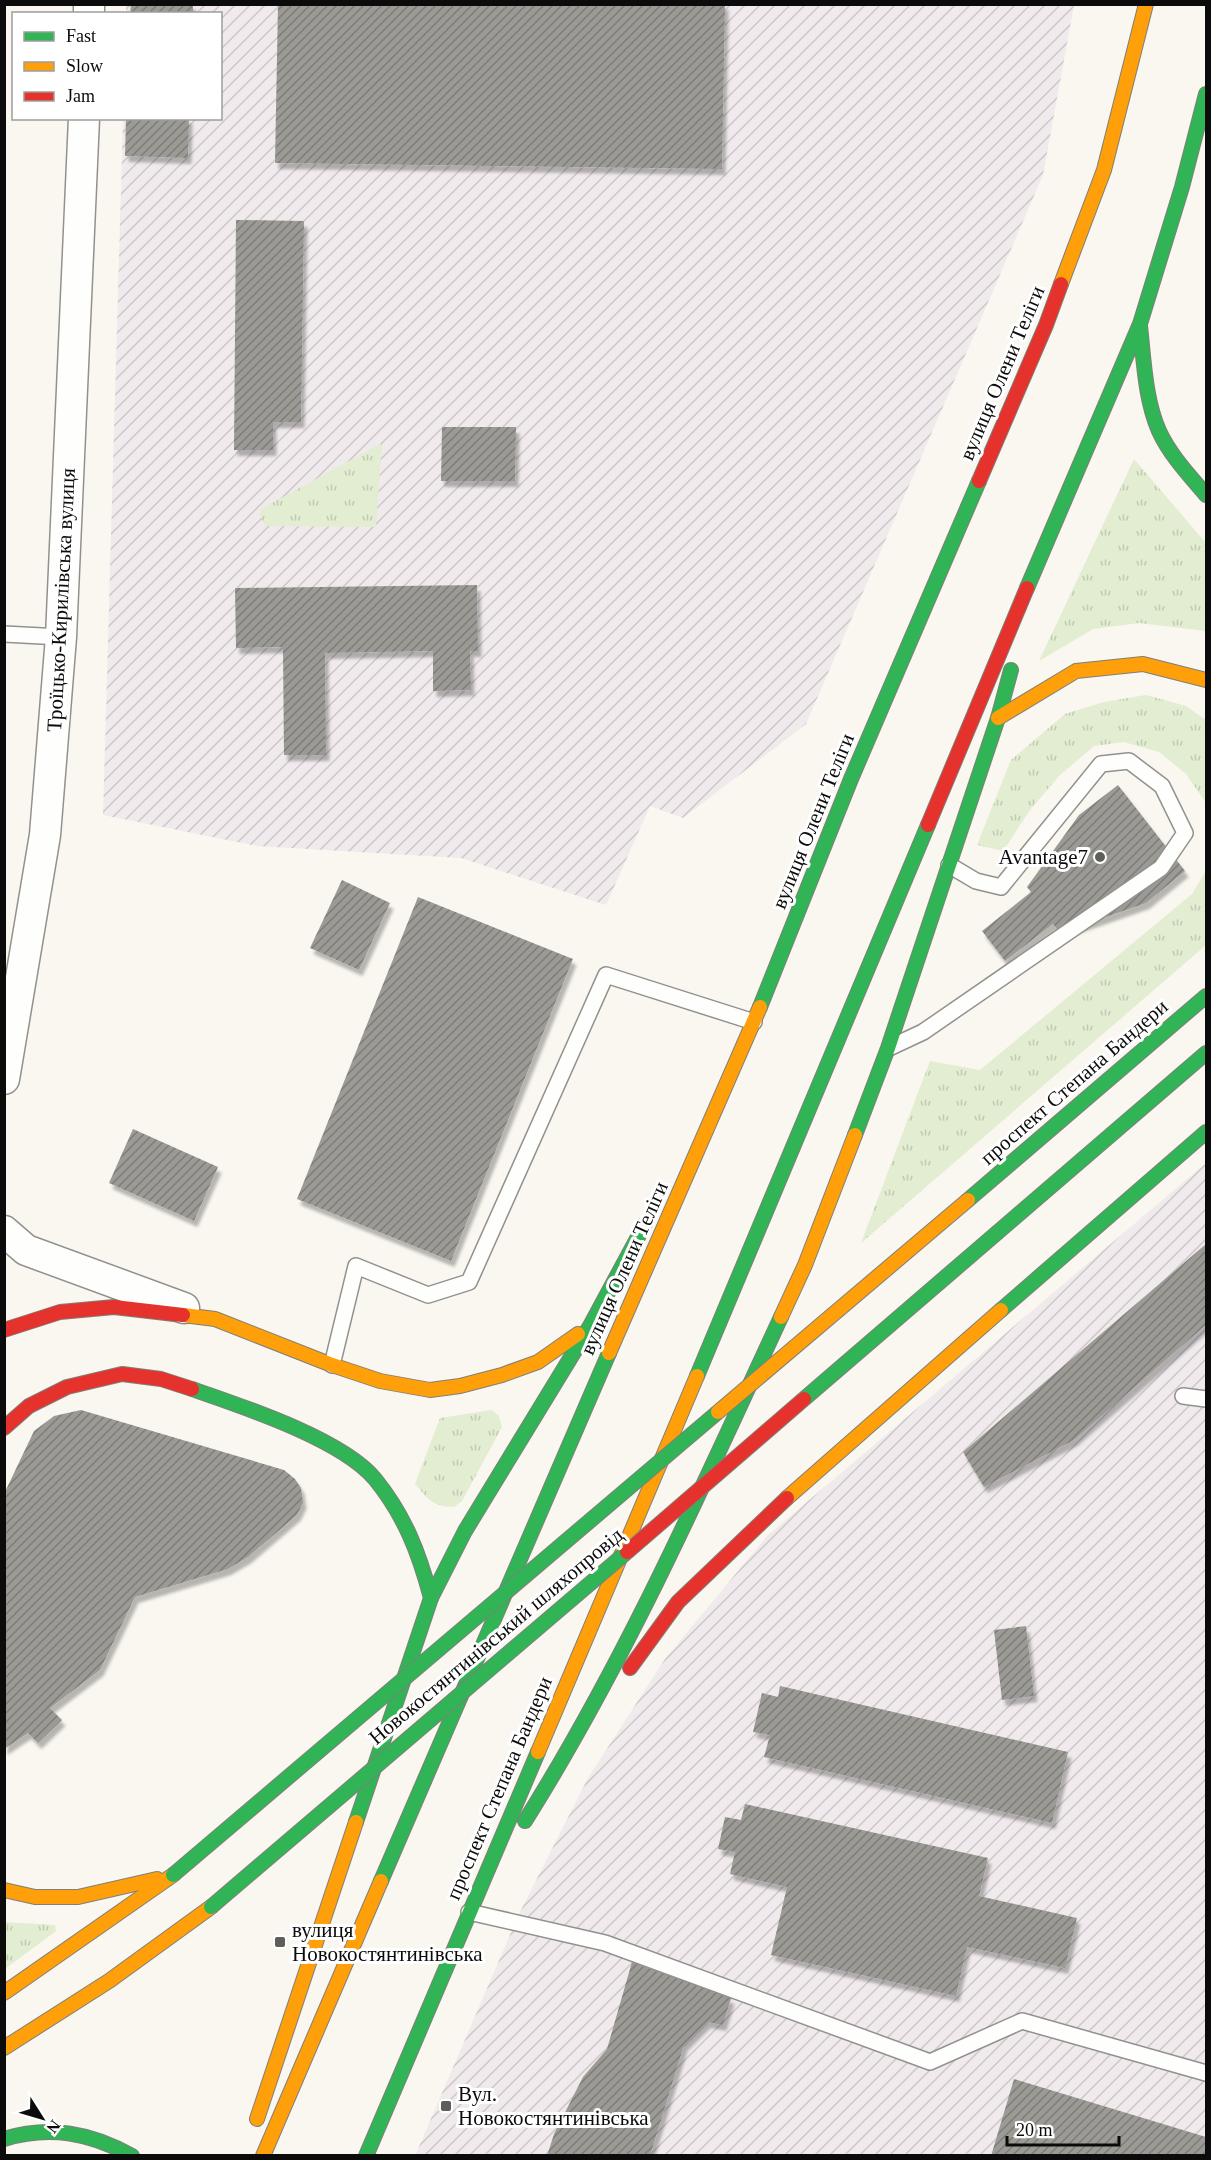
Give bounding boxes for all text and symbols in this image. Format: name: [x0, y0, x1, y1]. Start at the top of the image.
legend: [12, 12, 222, 120]
text: Fast: [66, 26, 96, 46]
text: Slow: [66, 56, 103, 76]
text: Jam: [66, 86, 95, 106]
street label: вулиця Олени Теліги: [954, 282, 1050, 464]
street label: Троїцько-Кирилівська вулиця: [42, 467, 80, 733]
street label: вулиця Олени Теліги: [767, 730, 859, 912]
place label: Avantage7: [999, 845, 1088, 869]
marker: Avantage7: [1093, 850, 1107, 864]
street label: проспект Степана Бандери: [976, 994, 1172, 1170]
street label: вулиця Олени Теліги: [575, 1178, 673, 1358]
street label: Новокостянтинівський шляхопровід: [364, 1522, 628, 1749]
street label: проспект Степана Бандери: [441, 1673, 557, 1903]
place label: вулиця Новокостянтинівська: [292, 1918, 483, 1966]
marker: вулиця Новокостянтинівська: [273, 1935, 287, 1949]
place label: Вул. Новокостянтинівська: [458, 2082, 649, 2130]
north arrow: [12, 2088, 72, 2148]
marker: Вул. Новокостянтинівська: [439, 2099, 453, 2113]
scale bar: [1007, 2109, 1120, 2147]
text: N: [43, 2117, 64, 2137]
text: 20 m: [1016, 2120, 1053, 2140]

